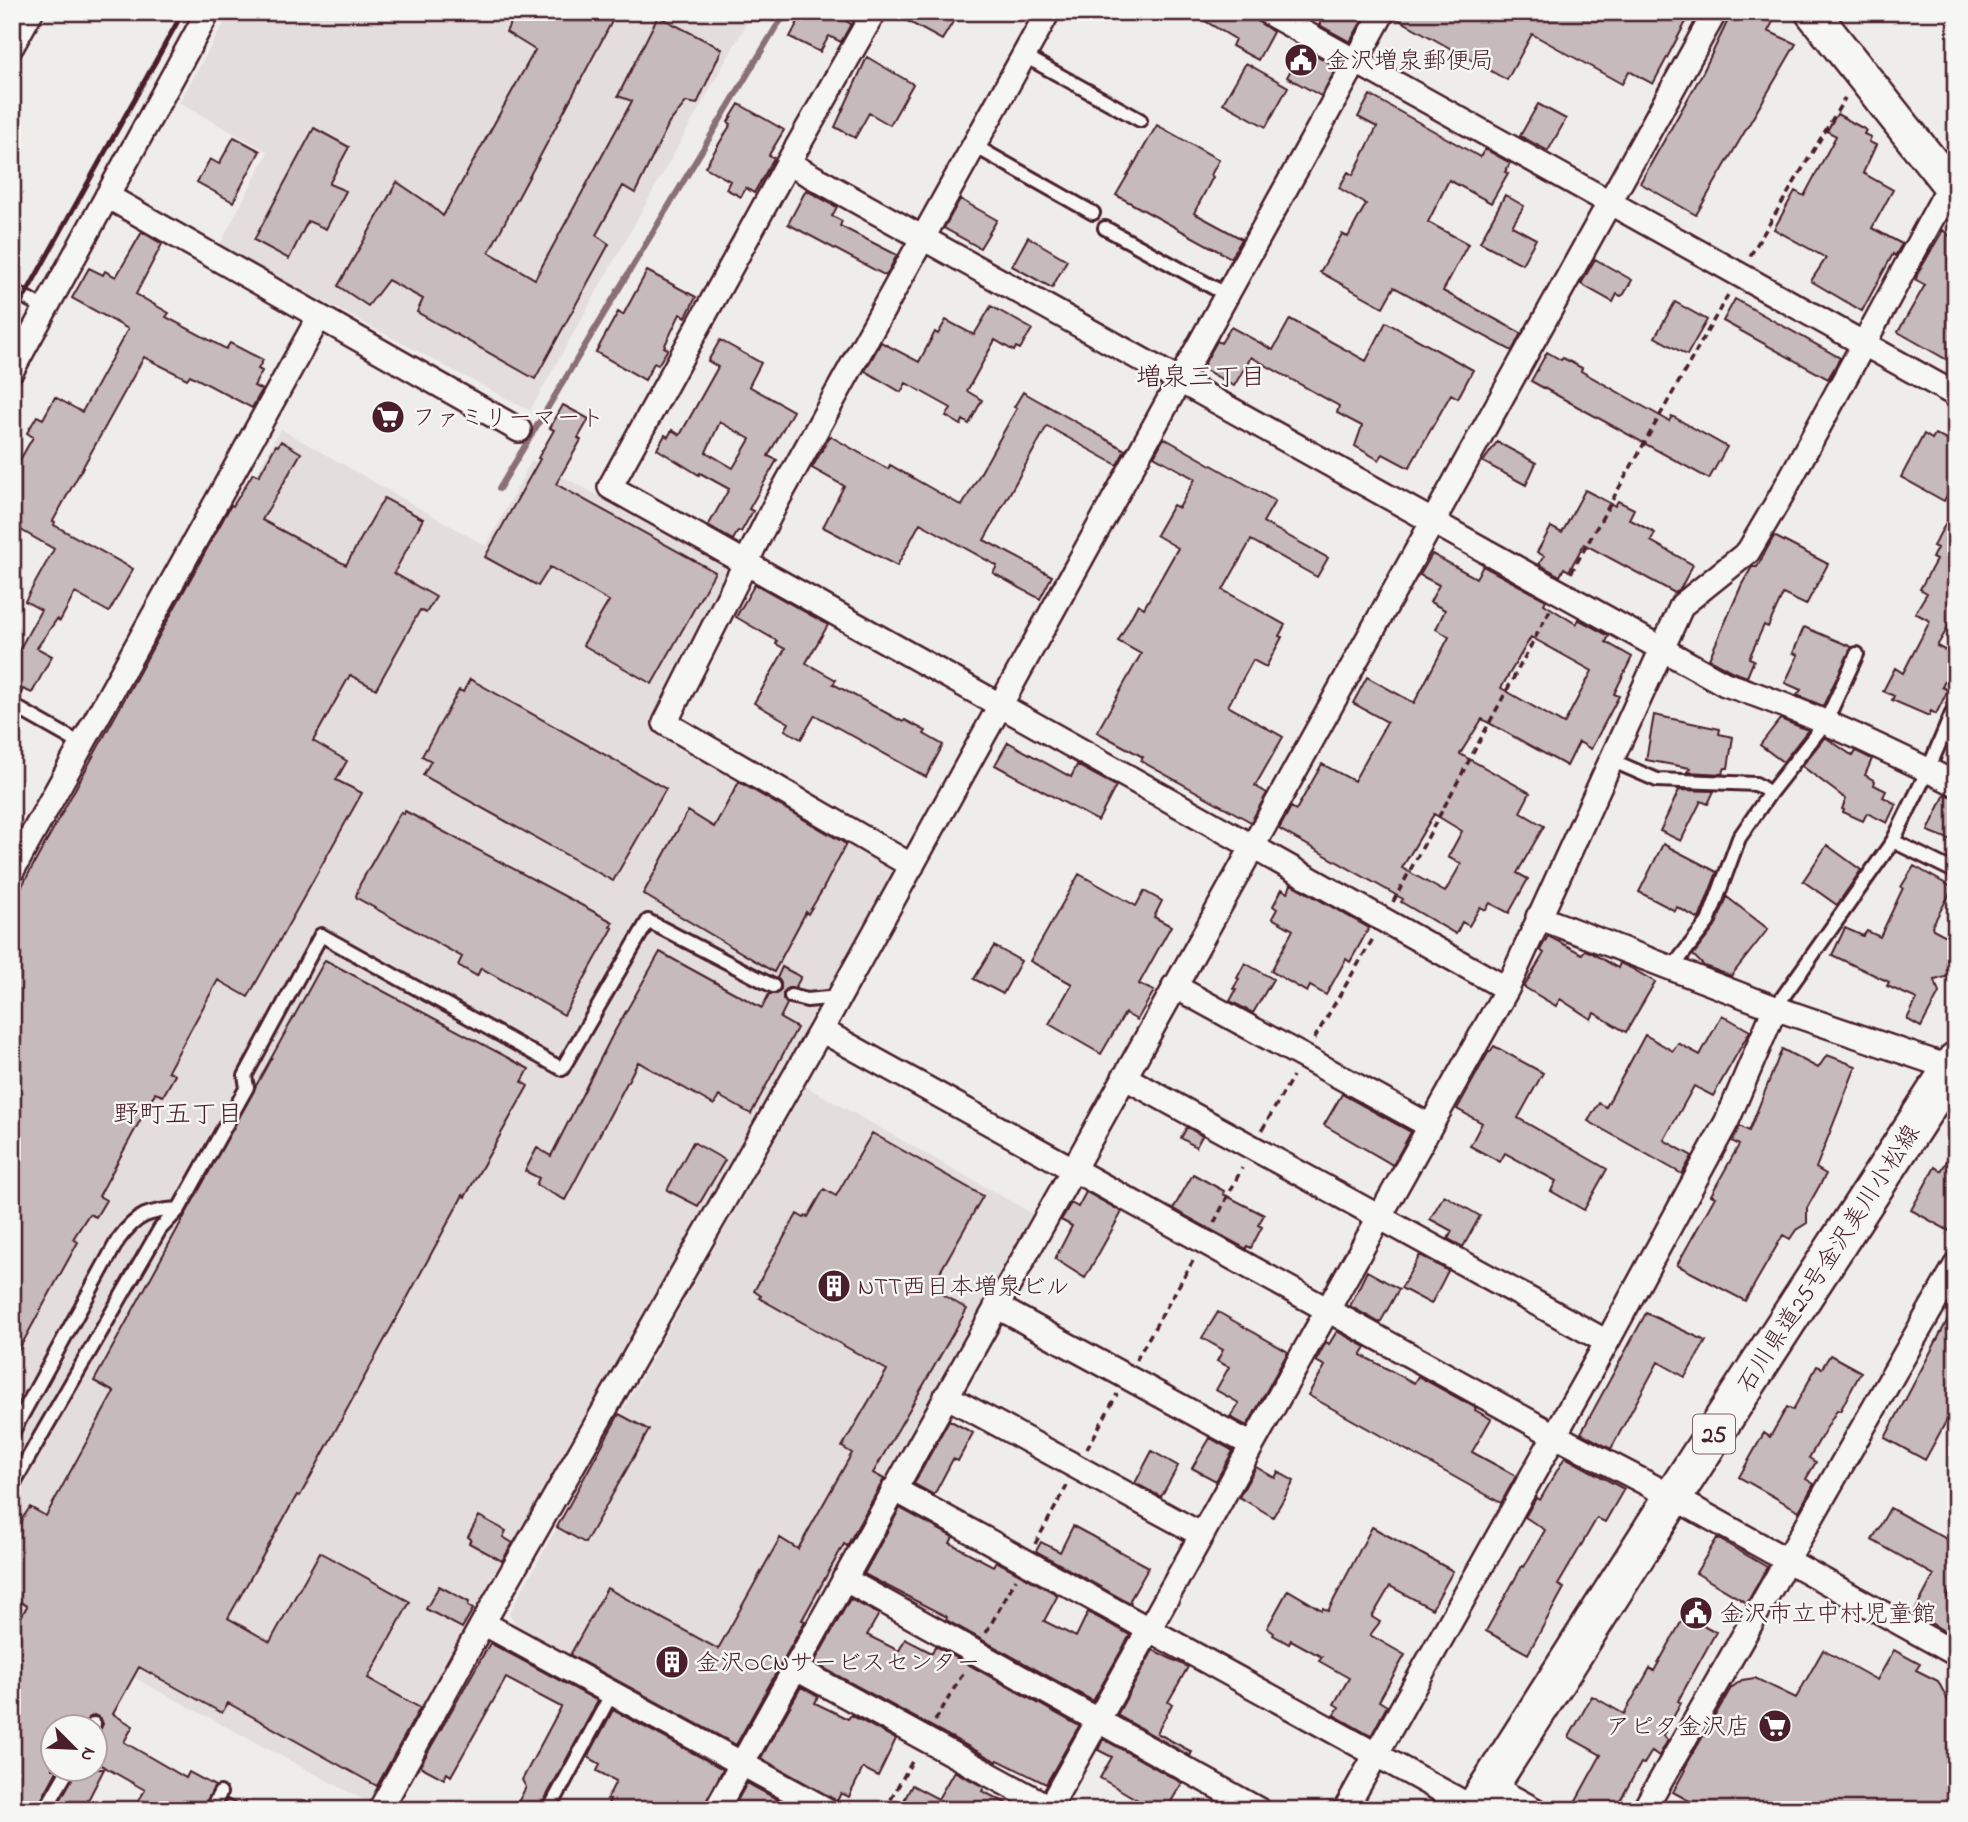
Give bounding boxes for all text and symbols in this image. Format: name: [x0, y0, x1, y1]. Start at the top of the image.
public building icon: 金沢増泉郵便局: [1282, 41, 1320, 79]
place label: 金沢増泉郵便局: [1326, 45, 1494, 80]
district label: 増泉三丁目: [1136, 360, 1266, 398]
supermarket icon: ファミリーマート: [369, 398, 407, 436]
place label: ファミリーマート: [412, 402, 604, 437]
district label: 野町五丁目: [113, 1097, 243, 1135]
street label: 石川県道25号金沢美川小松線: [1730, 1118, 1930, 1400]
building icon: NTT西日本増泉ビル: [815, 1267, 853, 1305]
place label: NTT西日本増泉ビル: [858, 1271, 1069, 1306]
road number: 25: [1693, 1414, 1735, 1454]
public building icon: 金沢市立中村児童館: [1677, 1594, 1715, 1632]
place label: 金沢市立中村児童館: [1720, 1598, 1936, 1633]
building icon: 金沢OCNサービスセンター: [653, 1643, 691, 1681]
place label: 金沢OCNサービスセンター: [696, 1647, 980, 1682]
supermarket icon: アピタ金沢店: [1756, 1707, 1794, 1745]
place label: アピタ金沢店: [1606, 1711, 1750, 1746]
north arrow: [38, 1714, 108, 1784]
text: N: [72, 1743, 102, 1765]

